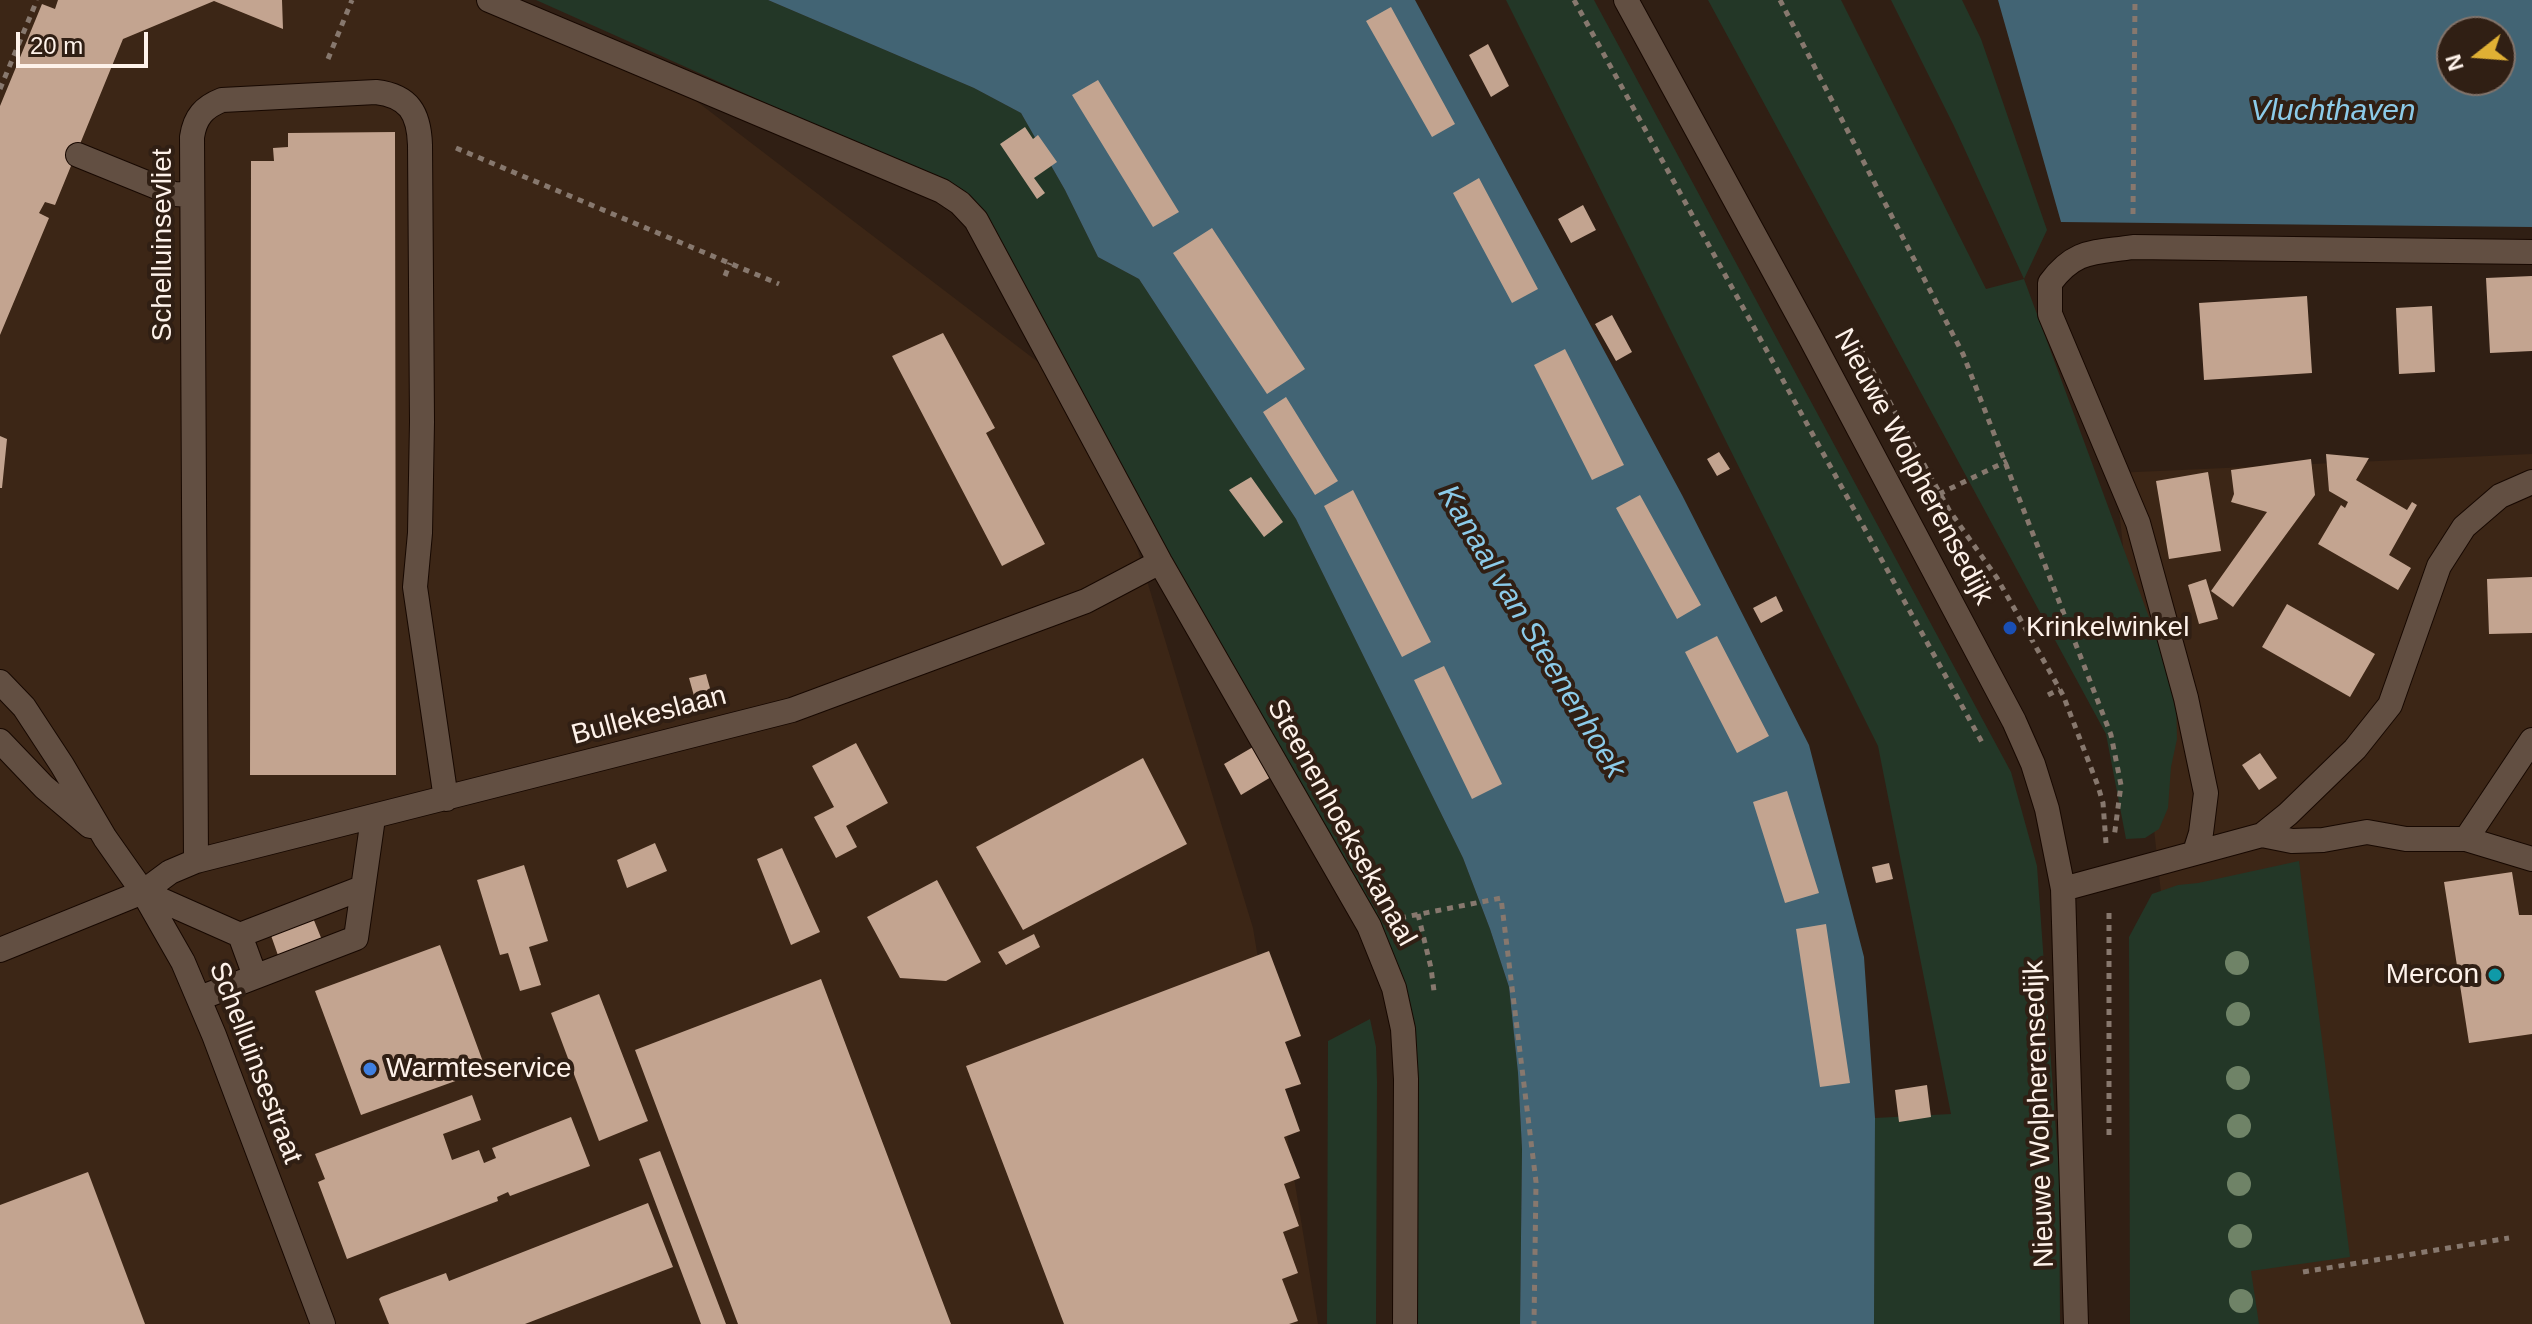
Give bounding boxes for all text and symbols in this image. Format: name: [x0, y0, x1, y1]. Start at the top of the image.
scale bar: [20, 16, 152, 66]
north arrow: [2436, 16, 2516, 96]
text: 20 m: [30, 32, 83, 59]
text: N: [2440, 51, 2469, 74]
water label: Vluchthaven: [2250, 94, 2416, 130]
street label: Schelluinsevliet: [146, 149, 180, 341]
street label: Nieuwe Wolpherensedijk: [1826, 323, 2000, 611]
water label: Kanaal van Steenenhoek: [1429, 479, 1633, 785]
place label: Krinkelwinkel: [2026, 611, 2189, 645]
marker: Krinkelwinkel: [2001, 619, 2019, 637]
street label: Bullekeslaan: [568, 679, 730, 753]
street label: Steenenhoeksekanaal: [1259, 694, 1423, 952]
street label: Schelluinsestraat: [201, 957, 309, 1169]
place label: Mercon: [2386, 958, 2479, 992]
street label: Nieuwe Wolpherensedijk: [2018, 960, 2062, 1268]
marker: Mercon: [2486, 966, 2504, 984]
place label: Warmteservice: [386, 1052, 572, 1086]
marker: Warmteservice: [361, 1060, 379, 1078]

